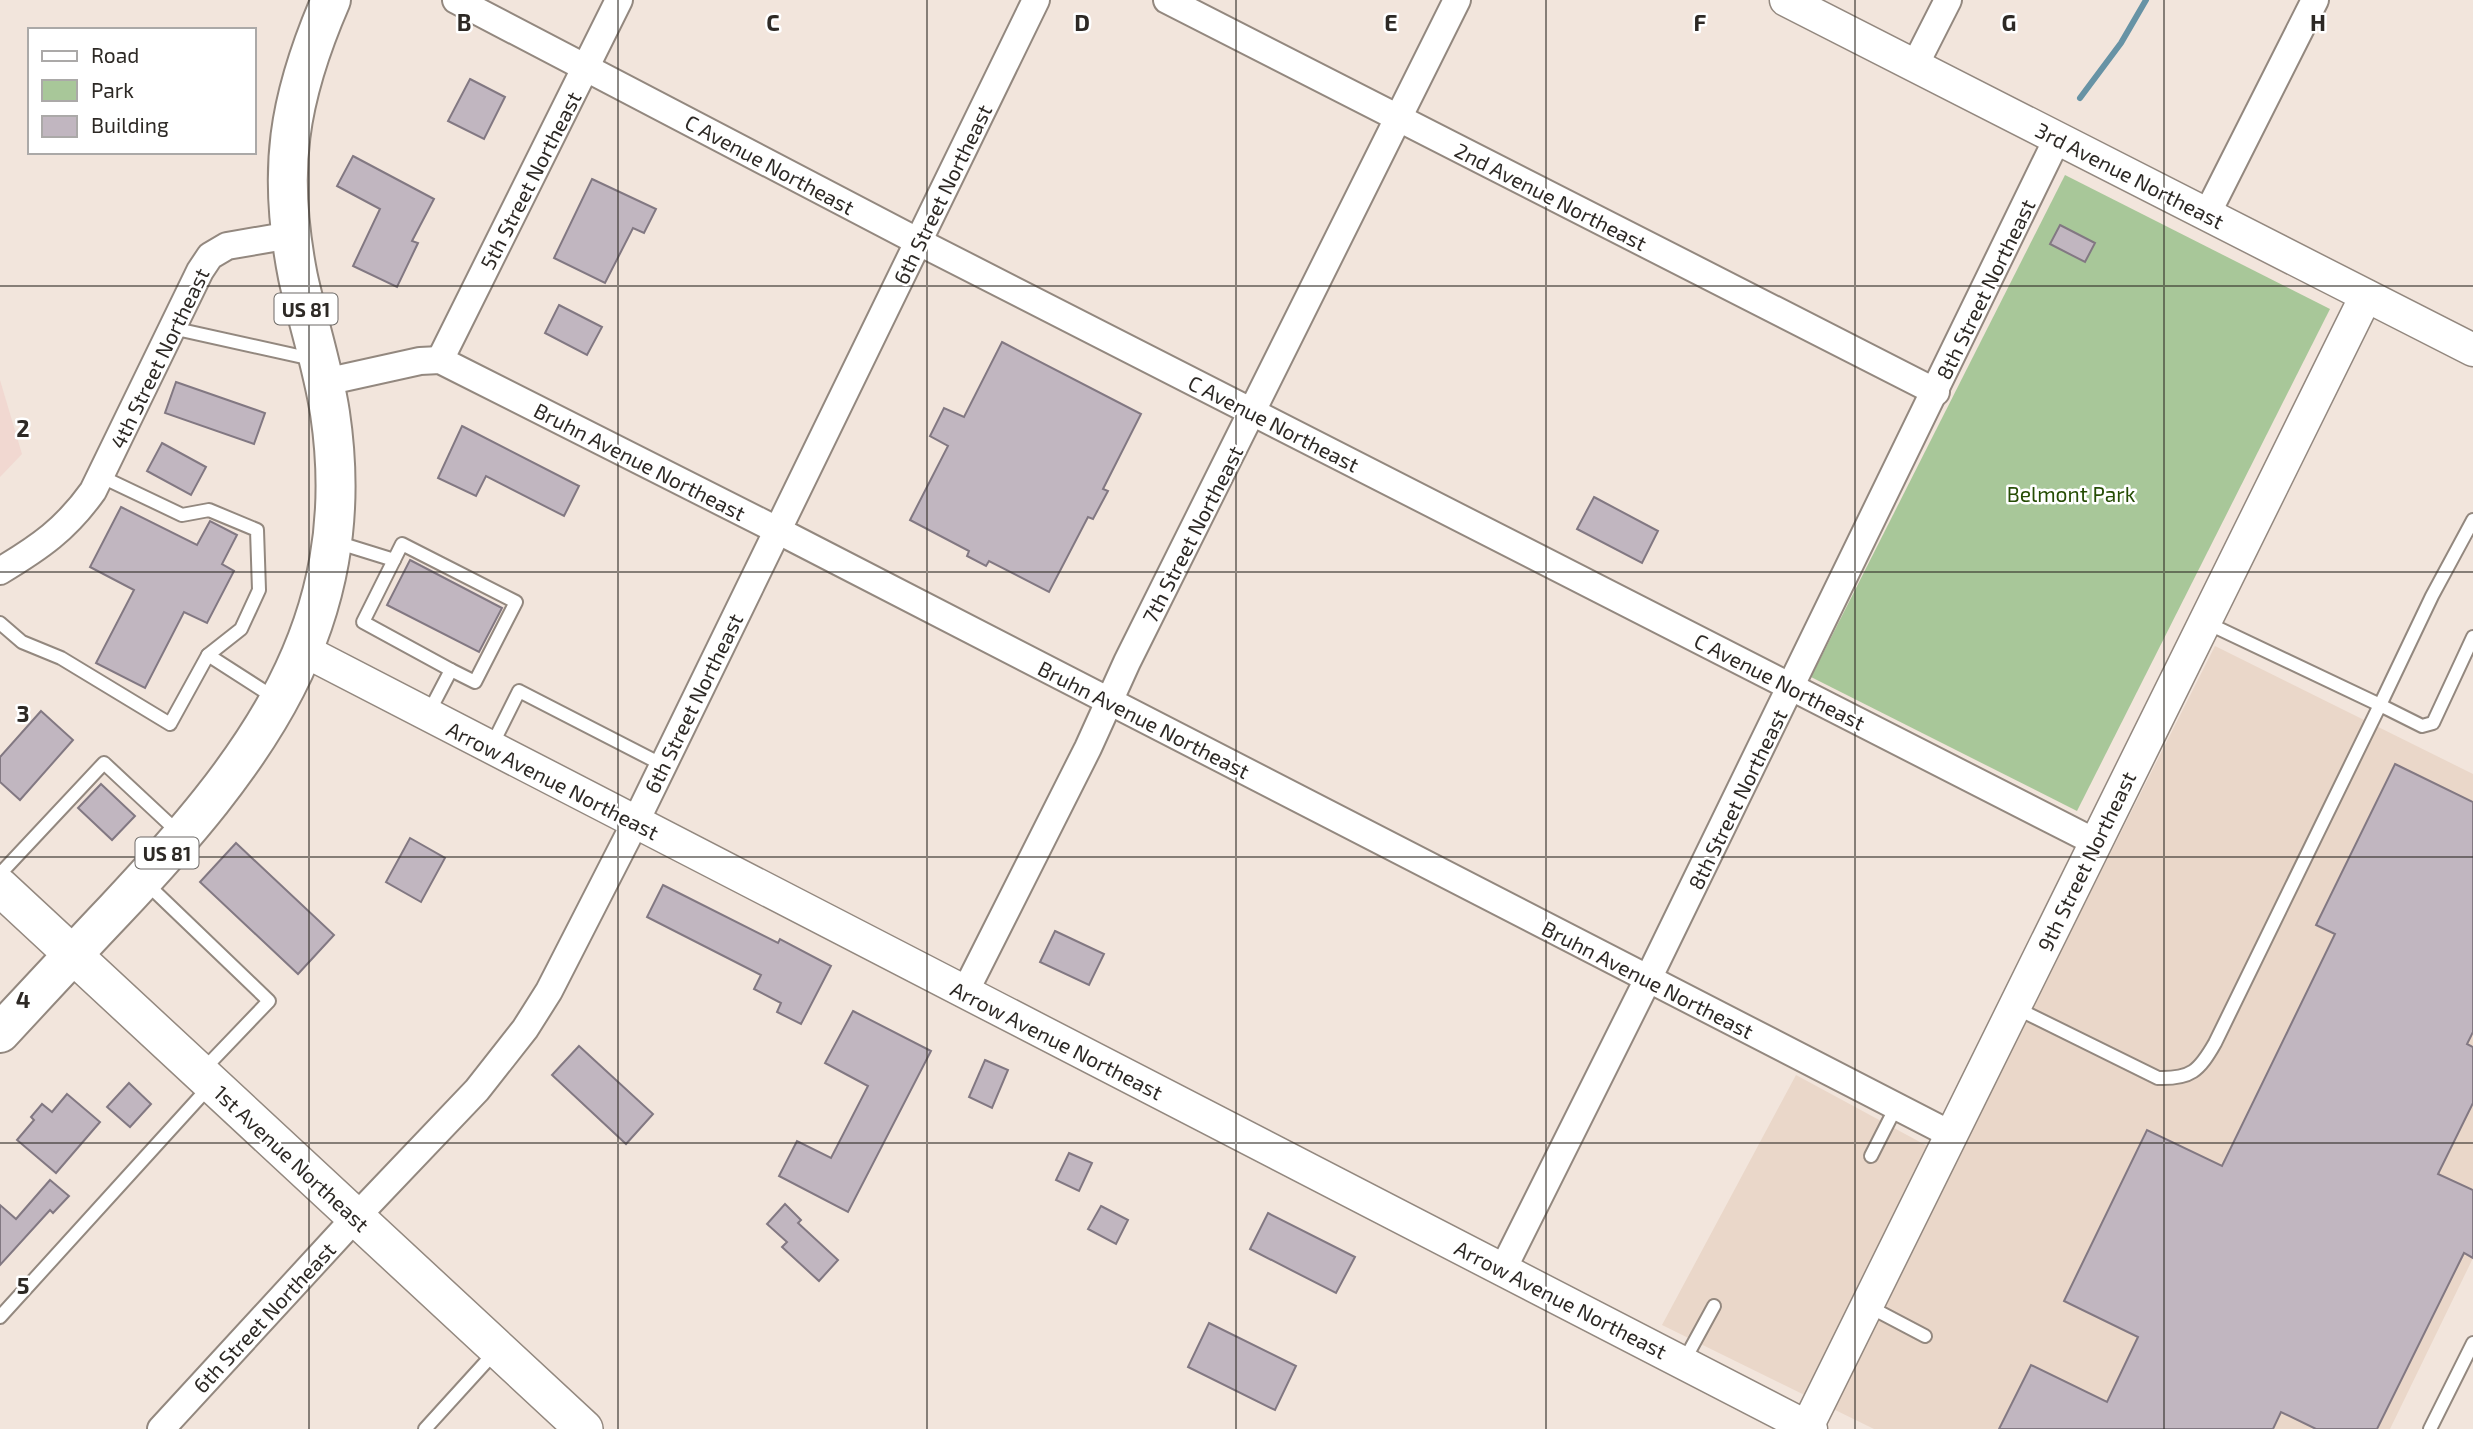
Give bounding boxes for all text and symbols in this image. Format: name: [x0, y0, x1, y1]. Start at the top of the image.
text: B: [457, 8, 471, 36]
text: C: [766, 8, 780, 36]
text: D: [1074, 8, 1090, 36]
text: E: [1384, 8, 1398, 36]
text: F: [1694, 8, 1707, 36]
text: G: [2002, 8, 2016, 36]
text: H: [2310, 8, 2326, 36]
legend: [28, 28, 256, 154]
text: Road: [91, 42, 139, 67]
text: Park: [91, 77, 134, 102]
street label: 5th Street Northeast: [474, 87, 586, 273]
street label: 6th Street Northeast: [888, 100, 996, 288]
street label: C Avenue Northeast: [681, 109, 859, 219]
text: Building: [91, 112, 169, 137]
street label: 3rd Avenue Northeast: [2032, 117, 2228, 233]
street label: 2nd Avenue Northeast: [1451, 137, 1651, 255]
street label: 8th Street Northeast: [1930, 195, 2040, 383]
street label: 4th Street Northeast: [104, 264, 214, 452]
road number: US 81: [274, 294, 338, 324]
street label: C Avenue Northeast: [1185, 369, 1363, 477]
street label: Bruhn Avenue Northeast: [530, 397, 750, 525]
text: 2: [16, 414, 30, 442]
street label: 7th Street Northeast: [1136, 441, 1248, 627]
park label: Belmont Park: [2007, 481, 2136, 506]
street label: 6th Street Northeast: [639, 609, 747, 797]
street label: C Avenue Northeast: [1691, 627, 1869, 735]
street label: Bruhn Avenue Northeast: [1034, 655, 1254, 783]
text: 3: [16, 699, 30, 727]
street label: 8th Street Northeast: [1682, 705, 1792, 893]
street label: Arrow Avenue Northeast: [443, 716, 663, 844]
street label: 9th Street Northeast: [2032, 767, 2140, 955]
road number: US 81: [136, 838, 198, 868]
street label: Bruhn Avenue Northeast: [1538, 915, 1758, 1043]
street label: Arrow Avenue Northeast: [947, 976, 1167, 1104]
text: 4: [16, 985, 30, 1013]
street label: 1st Avenue Northeast: [209, 1080, 375, 1236]
street label: Arrow Avenue Northeast: [1451, 1235, 1671, 1363]
street label: 6th Street Northeast: [188, 1237, 340, 1397]
text: 5: [17, 1271, 29, 1299]

